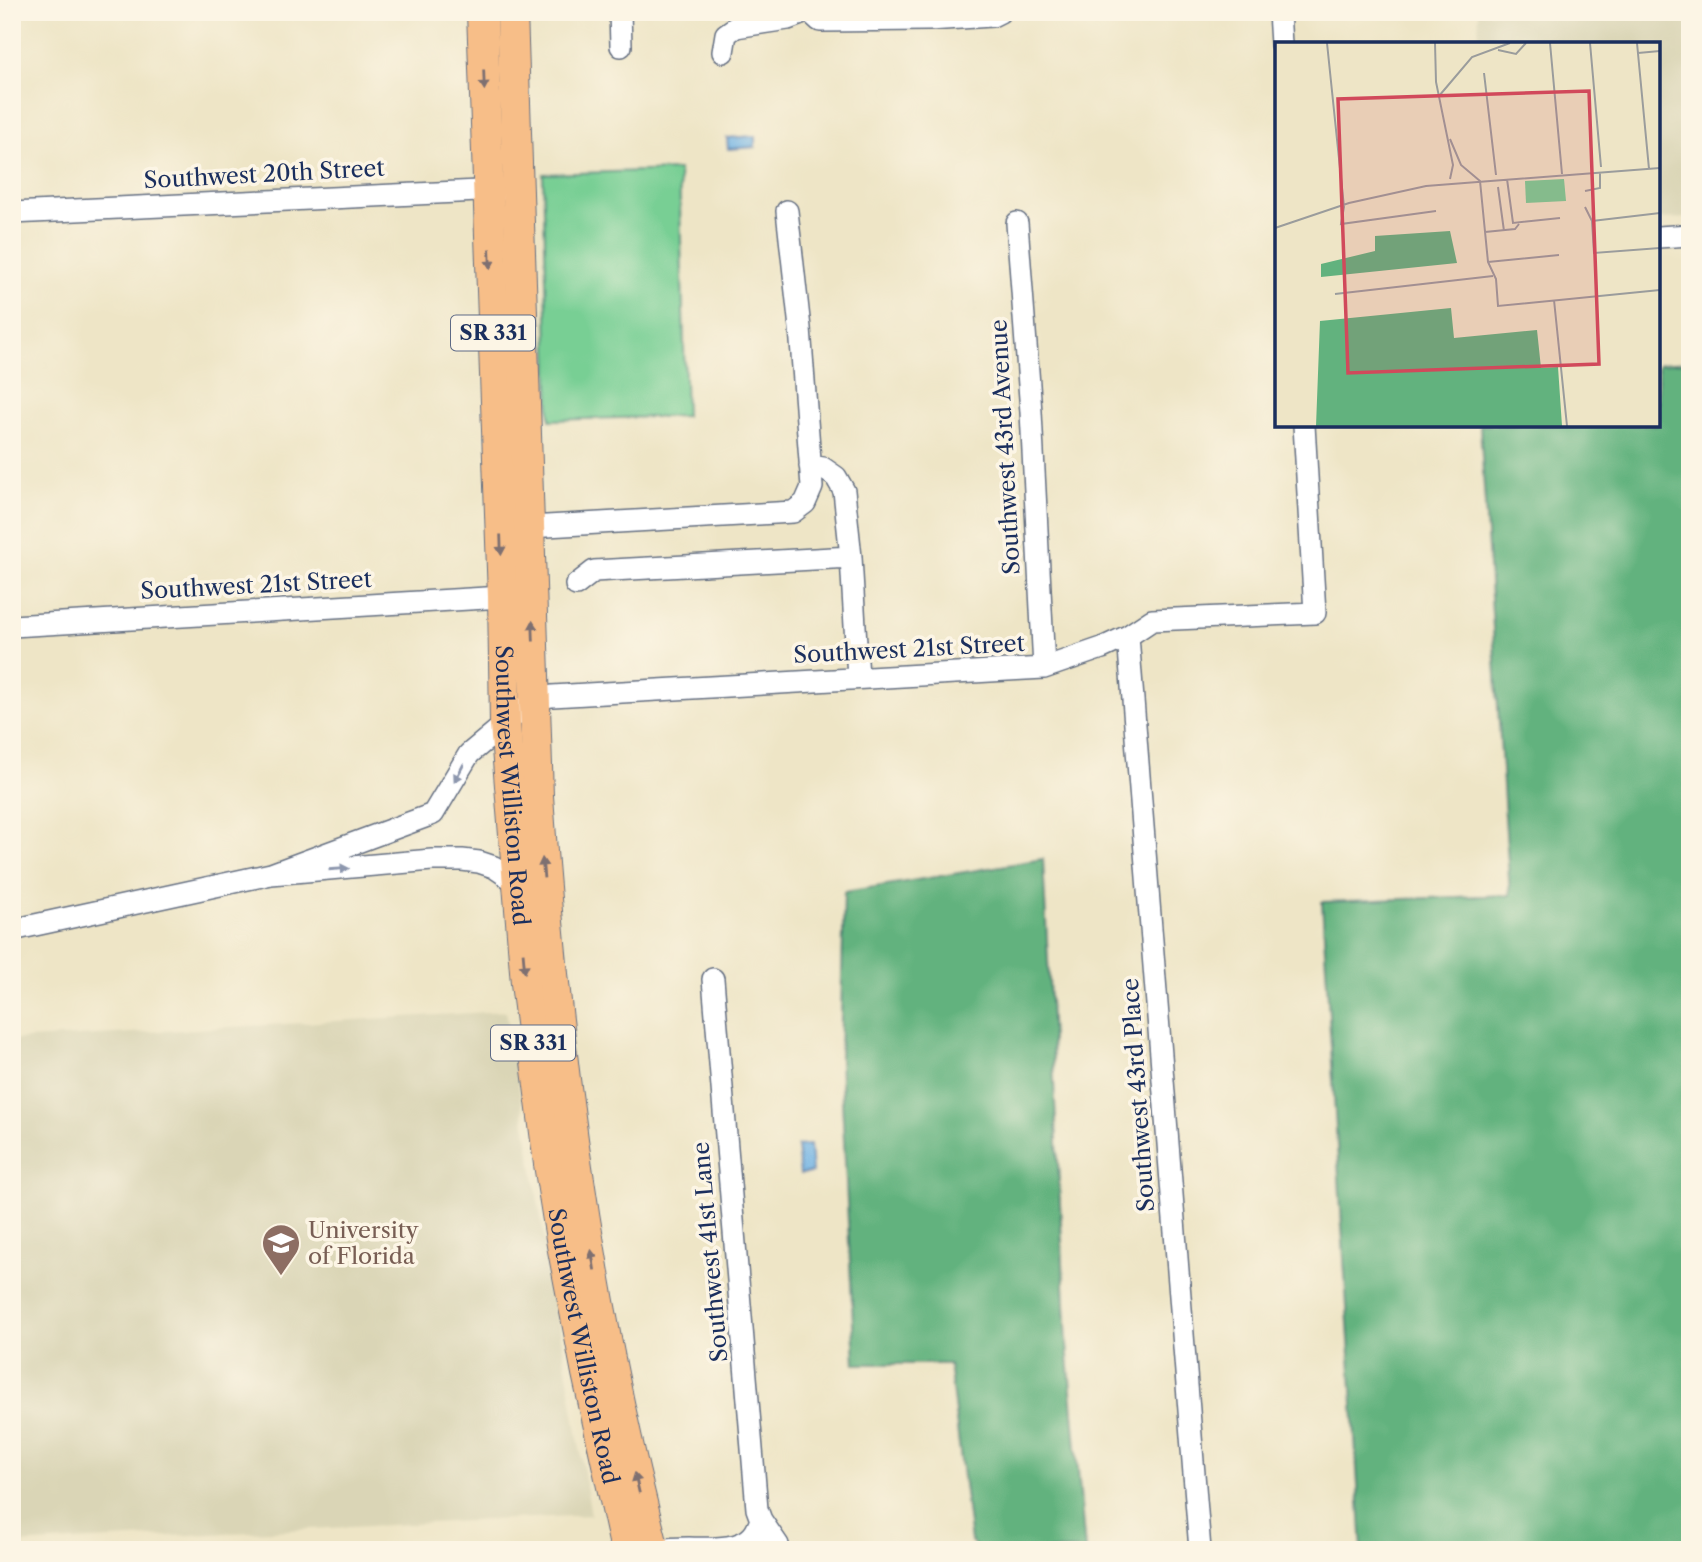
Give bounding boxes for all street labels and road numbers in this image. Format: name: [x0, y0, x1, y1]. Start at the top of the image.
street label: Southwest 20th Street: [143, 154, 385, 194]
road number: SR 331: [451, 316, 535, 350]
street label: Southwest 43rd Avenue: [984, 319, 1026, 575]
street label: Southwest 21st Street: [140, 565, 372, 605]
street label: Southwest 21st Street: [793, 629, 1025, 669]
street label: Southwest Williston Road: [490, 645, 535, 927]
street label: Southwest 43rd Place: [1116, 977, 1160, 1213]
road number: SR 331: [491, 1026, 575, 1060]
street label: Southwest 41st Lane: [686, 1141, 734, 1363]
street label: Southwest Williston Road: [542, 1206, 625, 1487]

